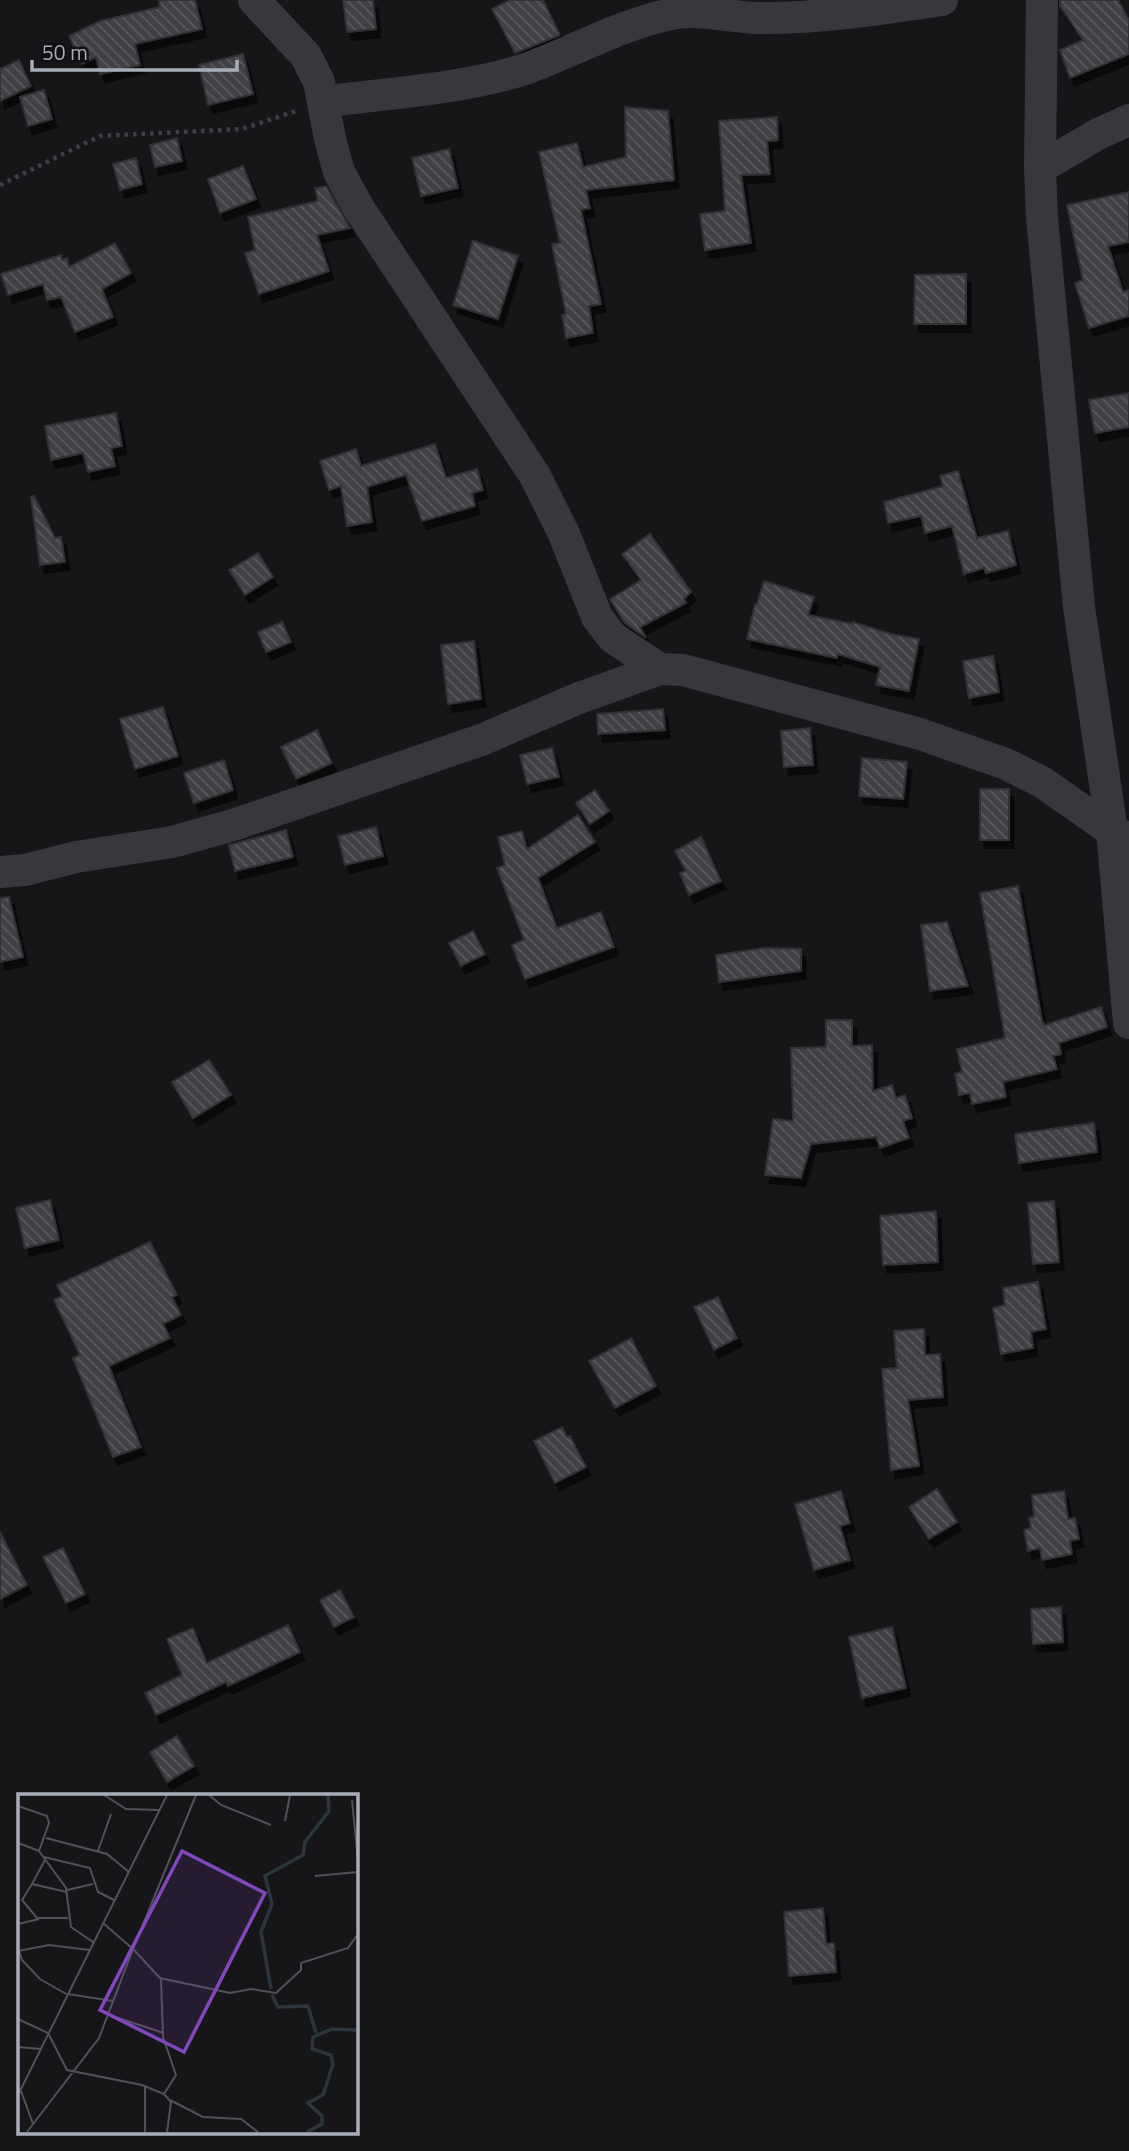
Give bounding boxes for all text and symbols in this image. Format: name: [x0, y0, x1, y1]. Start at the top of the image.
scale bar: [32, 28, 236, 72]
text: 50 m: [42, 36, 88, 68]
inset map: [18, 1794, 357, 2134]

